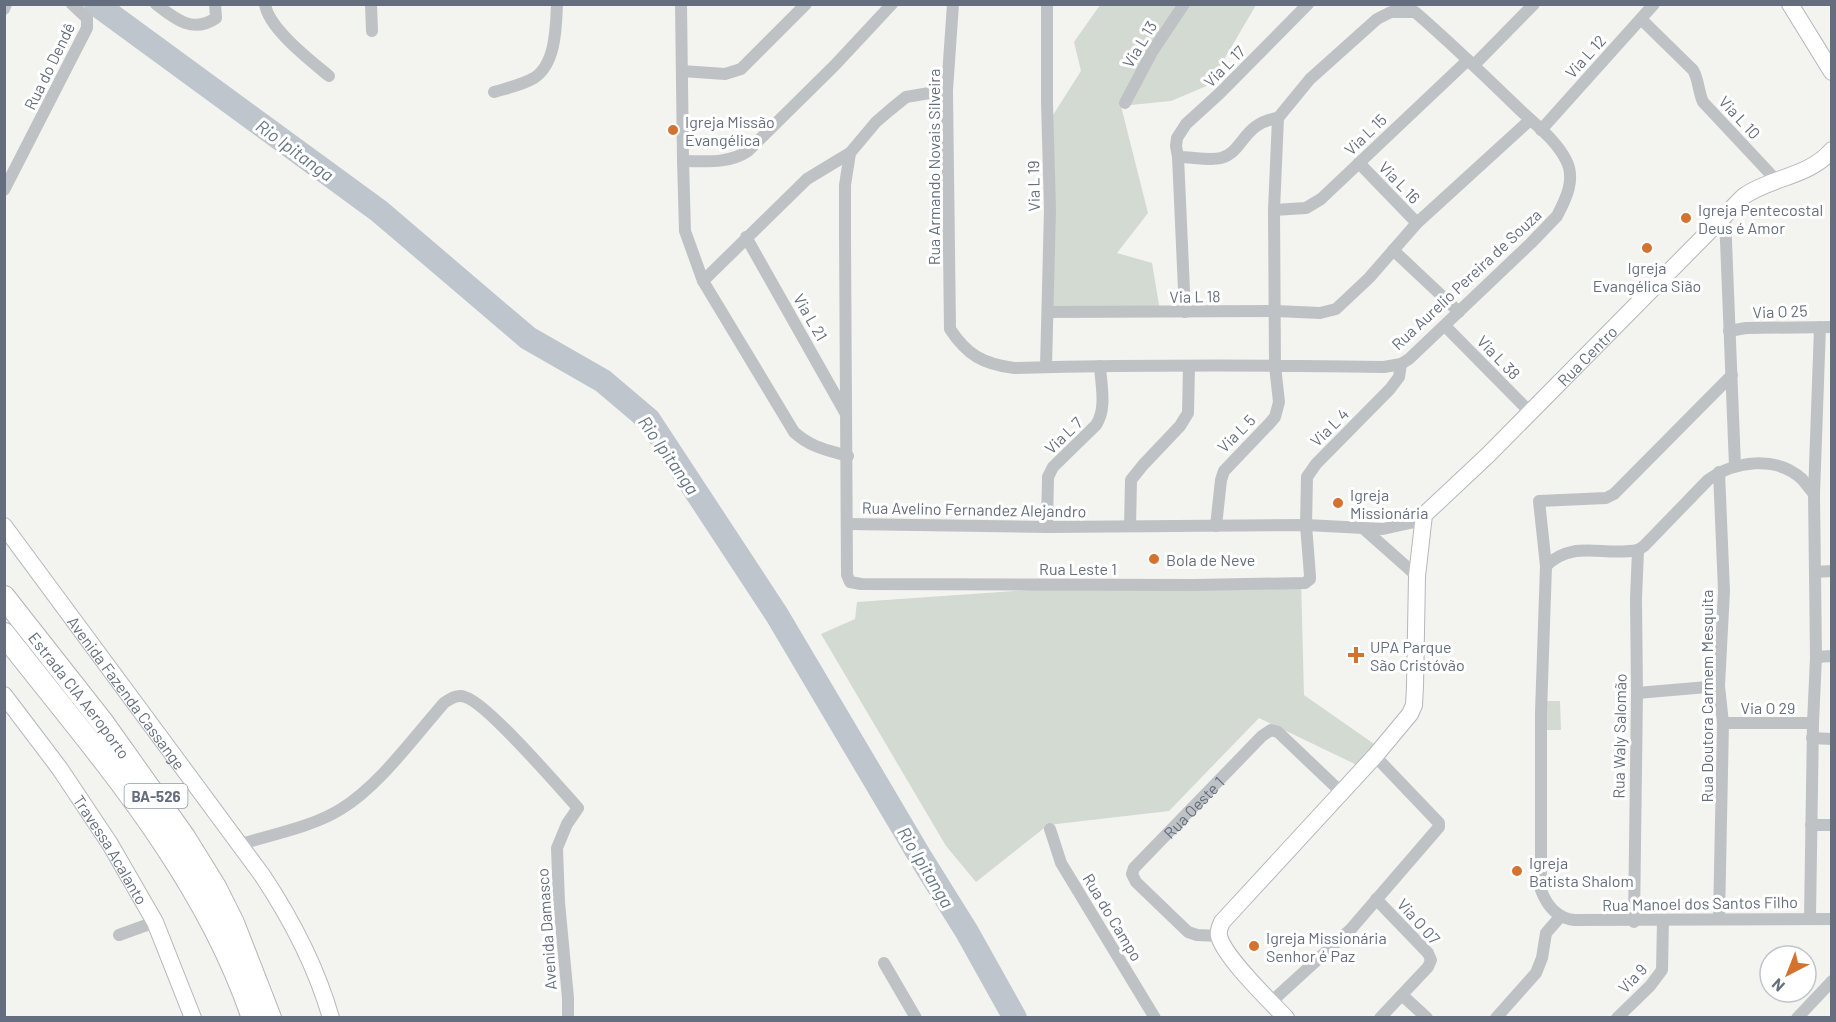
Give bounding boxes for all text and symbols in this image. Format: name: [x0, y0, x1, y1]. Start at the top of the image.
street label: Via L 13: [1118, 17, 1160, 71]
street label: Rua do Dendê: [20, 19, 78, 113]
street label: Via L 12: [1561, 31, 1609, 81]
street label: Via L 17: [1199, 41, 1249, 91]
street label: Rua Armando Novais Silveira: [924, 69, 943, 265]
street label: Via L 10: [1715, 92, 1765, 142]
street label: Via L 15: [1340, 109, 1390, 159]
place label: Igreja Missão Evangélica: [685, 112, 775, 149]
water label: Rio Ipitanga: [252, 114, 338, 186]
marker: Igreja Missão Evangélica: [666, 123, 680, 137]
street label: Via L 16: [1375, 157, 1425, 207]
street label: Via L 19: [1023, 160, 1043, 212]
place label: Igreja Pentecostal Deus é Amor: [1698, 200, 1823, 237]
street label: Rua Aurelio Pereira de Souza: [1387, 205, 1545, 353]
marker: Igreja Pentecostal Deus é Amor: [1679, 211, 1693, 225]
marker: Igreja Evangélica Sião: [1640, 241, 1654, 255]
place label: Igreja Evangélica Sião: [1593, 258, 1701, 295]
street label: Via L 18: [1169, 286, 1221, 306]
street label: Via L 21: [790, 290, 832, 344]
street label: Via O 25: [1752, 301, 1808, 321]
street label: Rua Centro: [1553, 321, 1620, 389]
street label: Via L 38: [1473, 331, 1525, 383]
street label: Via L 4: [1306, 404, 1352, 450]
street label: Via L 5: [1213, 410, 1259, 456]
water label: Rio Ipitanga: [634, 411, 704, 499]
street label: Via L 7: [1040, 412, 1086, 457]
place label: Igreja Missionária: [1350, 485, 1428, 522]
marker: Igreja Missionária: [1331, 496, 1345, 510]
street label: Rua Avelino Fernandez Alejandro: [862, 498, 1086, 520]
place label: Bola de Neve: [1166, 550, 1255, 569]
marker: Bola de Neve: [1147, 552, 1161, 566]
street label: Rua Leste 1: [1039, 559, 1117, 578]
street label: Rua Doutora Carmem Mesquita: [1697, 589, 1716, 803]
street label: Avenida Fazenda Cassange: [64, 612, 190, 773]
street label: Estrada CIA Aeroporto: [25, 628, 135, 762]
place label: UPA Parque São Cristóvão: [1370, 637, 1465, 674]
marker: UPA Parque São Cristóvão: [1347, 646, 1365, 664]
street label: Rua Waly Salomão: [1608, 673, 1630, 799]
street label: Via O 29: [1741, 698, 1795, 717]
street label: Rua Oeste 1: [1159, 772, 1227, 842]
road number: BA-526: [124, 784, 188, 808]
street label: Travessa Acalanto: [70, 791, 152, 907]
water label: Rio Ipitanga: [893, 822, 959, 912]
place label: Igreja Batista Shalom: [1529, 853, 1634, 890]
marker: Igreja Batista Shalom: [1510, 864, 1524, 878]
street label: Avenida Damasco: [532, 867, 560, 991]
street label: Rua do Campo: [1079, 870, 1147, 964]
street label: Rua Manoel dos Santos Filho: [1602, 892, 1798, 914]
street label: Via O 07: [1394, 894, 1445, 948]
place label: Igreja Missionária Senhor é Paz: [1266, 928, 1387, 965]
marker: Igreja Missionária Senhor é Paz: [1247, 939, 1261, 953]
north arrow: [1758, 944, 1818, 1004]
street label: Via 9: [1614, 959, 1650, 997]
text: N: [1767, 975, 1788, 996]

